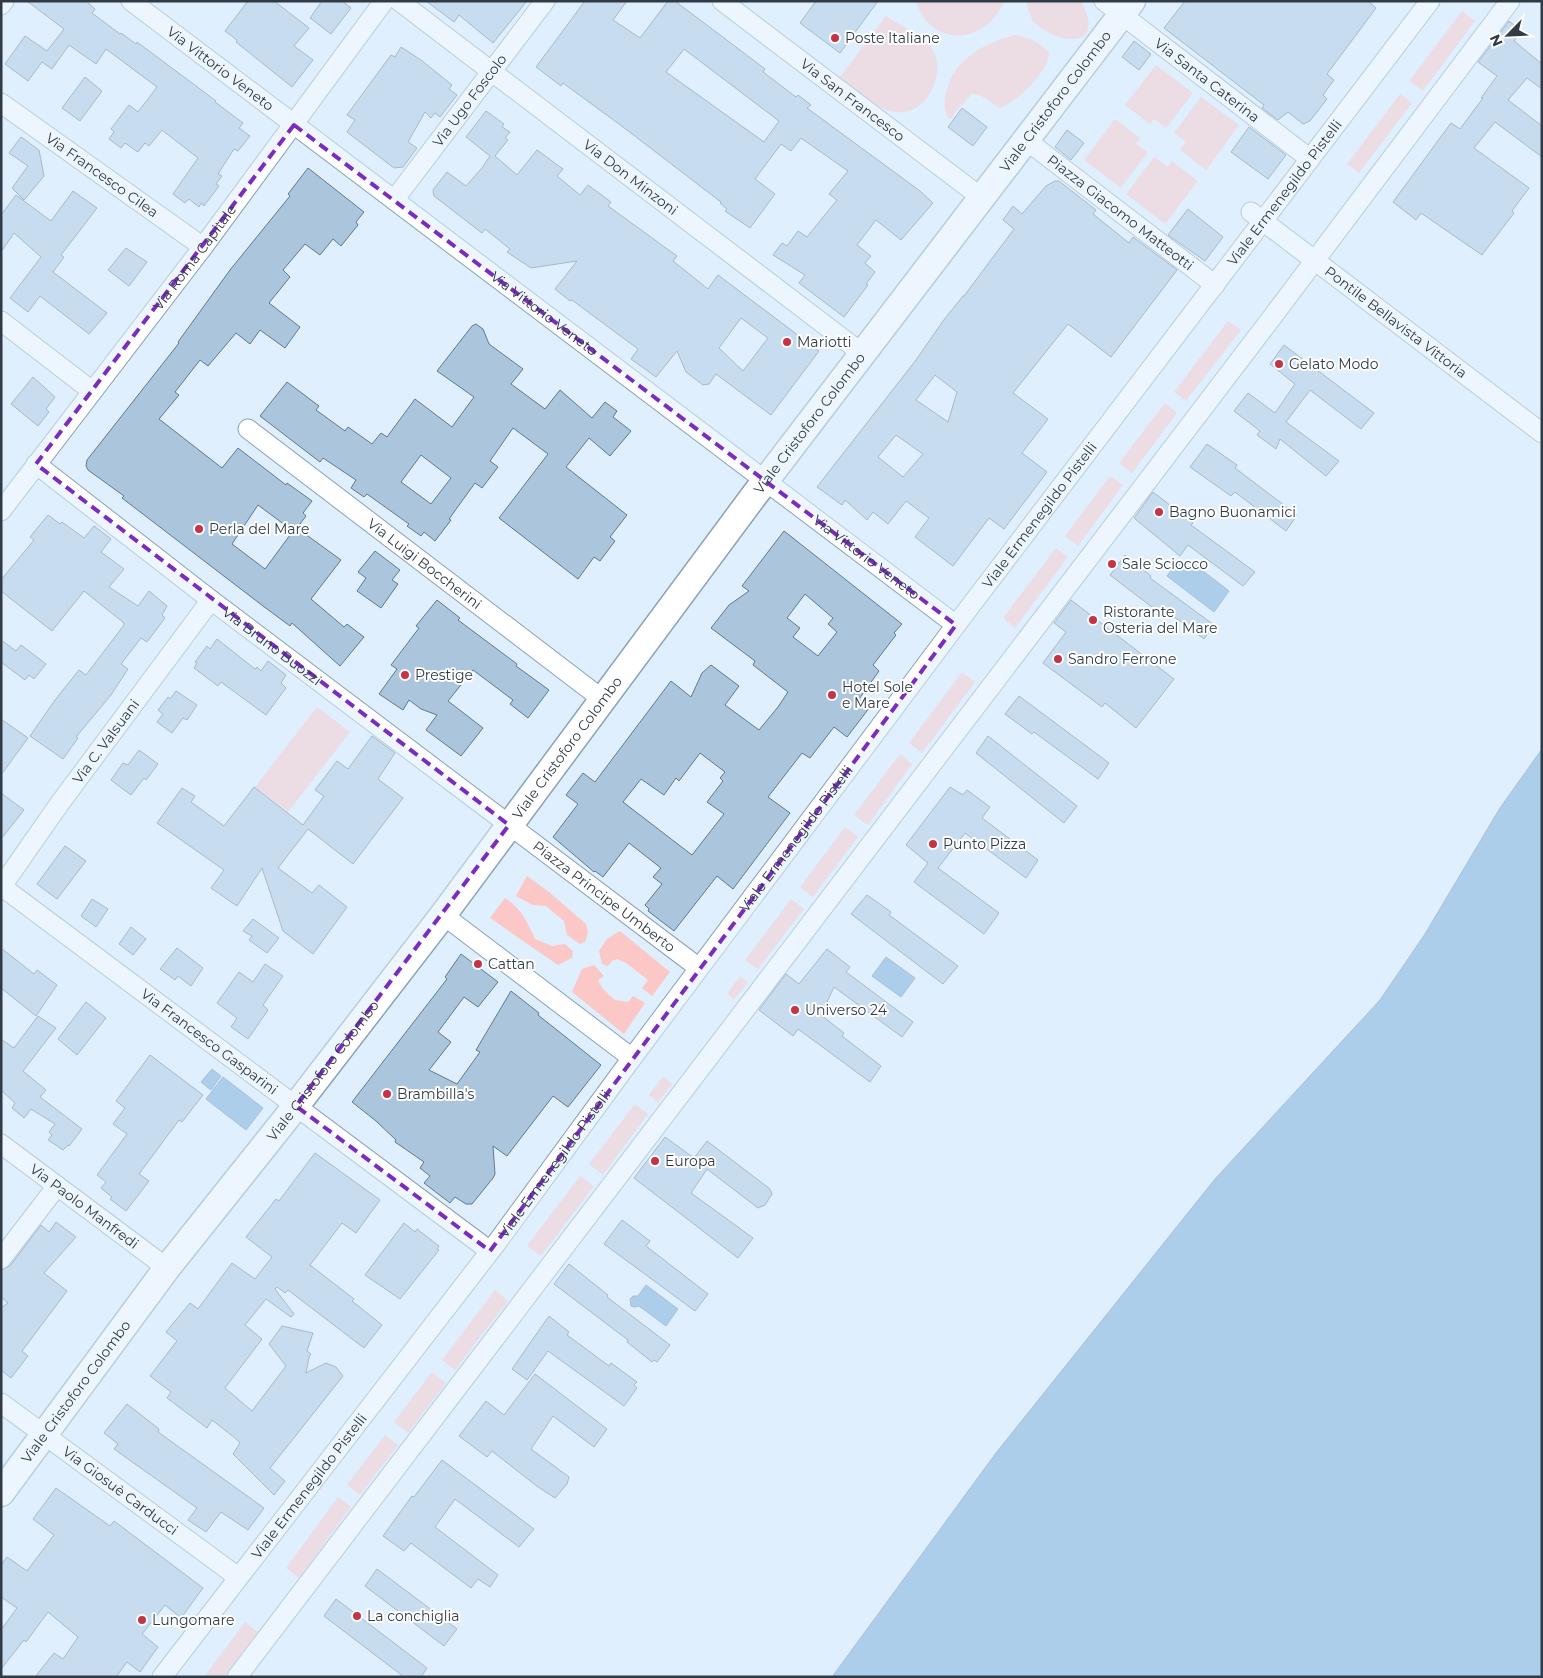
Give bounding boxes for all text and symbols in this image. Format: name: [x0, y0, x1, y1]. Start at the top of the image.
north arrow: [1483, 10, 1533, 60]
street label: Via Vittorio Veneto: [163, 22, 278, 115]
street label: Viale Cristoforo Colombo: [996, 27, 1115, 176]
place label: Poste Italiane: [845, 29, 940, 47]
text: N: [1486, 31, 1507, 49]
marker: Poste Italiane: [829, 32, 841, 44]
street label: Via Santa Caterina: [1151, 34, 1263, 126]
street label: Via Ugo Foscolo: [429, 50, 511, 150]
street label: Via San Francesco: [797, 55, 909, 146]
street label: Viale Ermenegildo Pistelli: [1223, 116, 1346, 269]
street label: Via Francesco Cilea: [42, 129, 162, 221]
street label: Via Don Minzoni: [580, 135, 682, 219]
street label: Piazza Giacomo Matteotti: [1044, 151, 1197, 274]
street label: Via Roma Capitale: [149, 201, 240, 314]
street label: Pontile Bellavista Vittoria: [1321, 262, 1471, 382]
street label: Via Vittorio Veneto: [487, 267, 601, 360]
place label: Mariotti: [797, 333, 852, 351]
marker: Mariotti: [781, 336, 793, 348]
street label: Viale Cristoforo Colombo: [750, 349, 869, 497]
place label: Gelato Modo: [1289, 355, 1379, 373]
marker: Gelato Modo: [1273, 358, 1285, 370]
street label: Viale Ermenegildo Pistelli: [978, 439, 1101, 592]
place label: Bagno Buonamici: [1169, 503, 1296, 521]
marker: Bagno Buonamici: [1153, 506, 1165, 518]
street label: Via Vittorio Veneto: [809, 511, 924, 604]
street label: Via Luigi Boccherini: [364, 514, 485, 613]
place label: Perla del Mare: [209, 520, 309, 538]
marker: Perla del Mare: [193, 523, 205, 535]
place label: Sale Sciocco: [1122, 555, 1208, 573]
marker: Sale Sciocco: [1106, 558, 1118, 570]
street label: Via Bruno Buozzi: [219, 603, 325, 689]
place label: Ristorante Osteria del Mare: [1103, 603, 1218, 637]
marker: Ristorante Osteria del Mare: [1087, 614, 1099, 626]
place label: Sandro Ferrone: [1068, 650, 1176, 668]
marker: Sandro Ferrone: [1052, 653, 1064, 665]
place label: Prestige: [415, 666, 473, 684]
marker: Prestige: [399, 669, 411, 681]
street label: Viale Cristoforo Colombo: [508, 673, 626, 823]
place label: Hotel Sole e Mare: [842, 678, 913, 712]
marker: Hotel Sole e Mare: [826, 689, 838, 701]
street label: Via C. Valsuani: [68, 696, 143, 787]
street label: Viale Ermenegildo Pistelli: [735, 762, 857, 916]
place label: Punto Pizza: [943, 835, 1026, 853]
street label: Piazza Principe Umberto: [529, 837, 679, 956]
marker: Punto Pizza: [927, 838, 939, 850]
place label: Cattan: [488, 955, 535, 973]
marker: Cattan: [472, 958, 484, 970]
street label: Via Francesco Gasparini: [137, 985, 281, 1098]
street label: Viale Cristoforo Colombo: [263, 997, 383, 1145]
place label: Universo 24: [805, 1001, 888, 1019]
marker: Universo 24: [789, 1004, 801, 1016]
place label: Brambilla's: [397, 1085, 475, 1103]
street label: Viale Ermenegildo Pistelli: [494, 1087, 614, 1241]
marker: Brambilla's: [381, 1088, 393, 1100]
place label: Europa: [665, 1152, 716, 1170]
marker: Europa: [649, 1155, 661, 1167]
street label: Via Paolo Manfredi: [26, 1160, 142, 1253]
street label: Viale Cristoforo Colombo: [17, 1316, 135, 1467]
street label: Viale Ermenegildo Pistelli: [247, 1410, 371, 1562]
street label: Via Giosuè Carducci: [59, 1442, 182, 1539]
place label: La conchiglia: [367, 1607, 460, 1625]
marker: La conchiglia: [351, 1610, 363, 1622]
place label: Lungomare: [152, 1611, 234, 1629]
marker: Lungomare: [136, 1614, 148, 1626]

